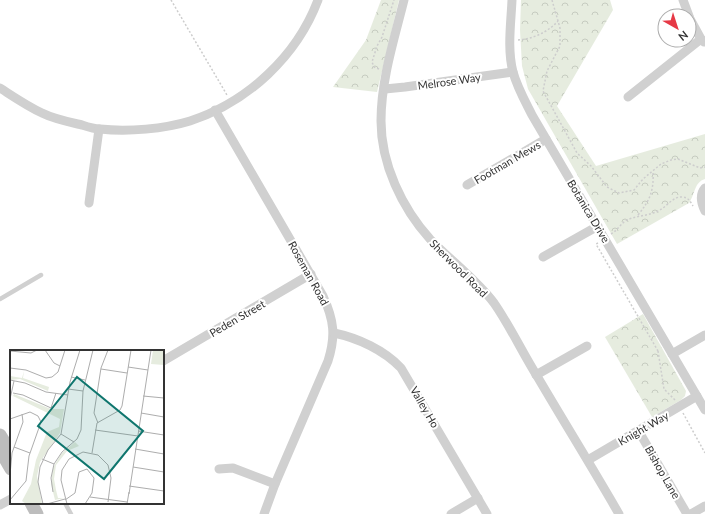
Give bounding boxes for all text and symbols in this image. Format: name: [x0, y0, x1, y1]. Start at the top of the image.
north arrow: [657, 8, 697, 48]
text: N: [676, 28, 691, 44]
street label: Melrose Way: [417, 70, 482, 92]
street label: Footman Mews: [471, 138, 543, 186]
street label: Botanica Drive: [565, 177, 613, 245]
street label: Sherwood Road: [427, 236, 491, 300]
street label: Roseman Road: [286, 239, 332, 307]
street label: Peden Street: [207, 297, 267, 339]
inset map: [10, 350, 164, 504]
street label: Valley Ho: [408, 384, 442, 430]
street label: Knight Way: [615, 408, 671, 448]
street label: Bishop Lane: [643, 443, 683, 501]

